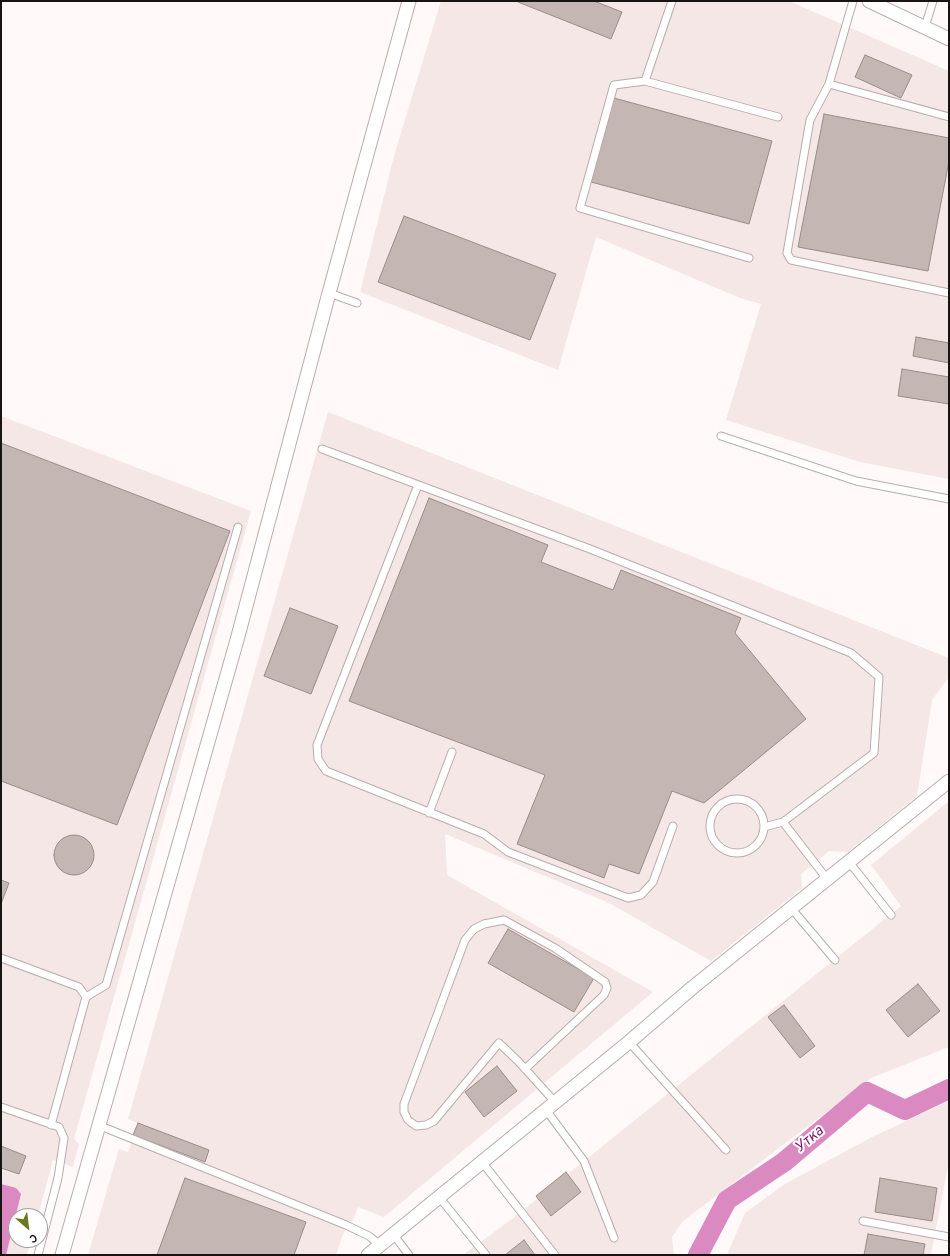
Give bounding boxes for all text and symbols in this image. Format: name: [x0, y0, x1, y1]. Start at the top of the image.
water label: Утка: [792, 1123, 828, 1157]
north arrow: [8, 1208, 48, 1248]
text: С: [27, 1230, 40, 1246]

